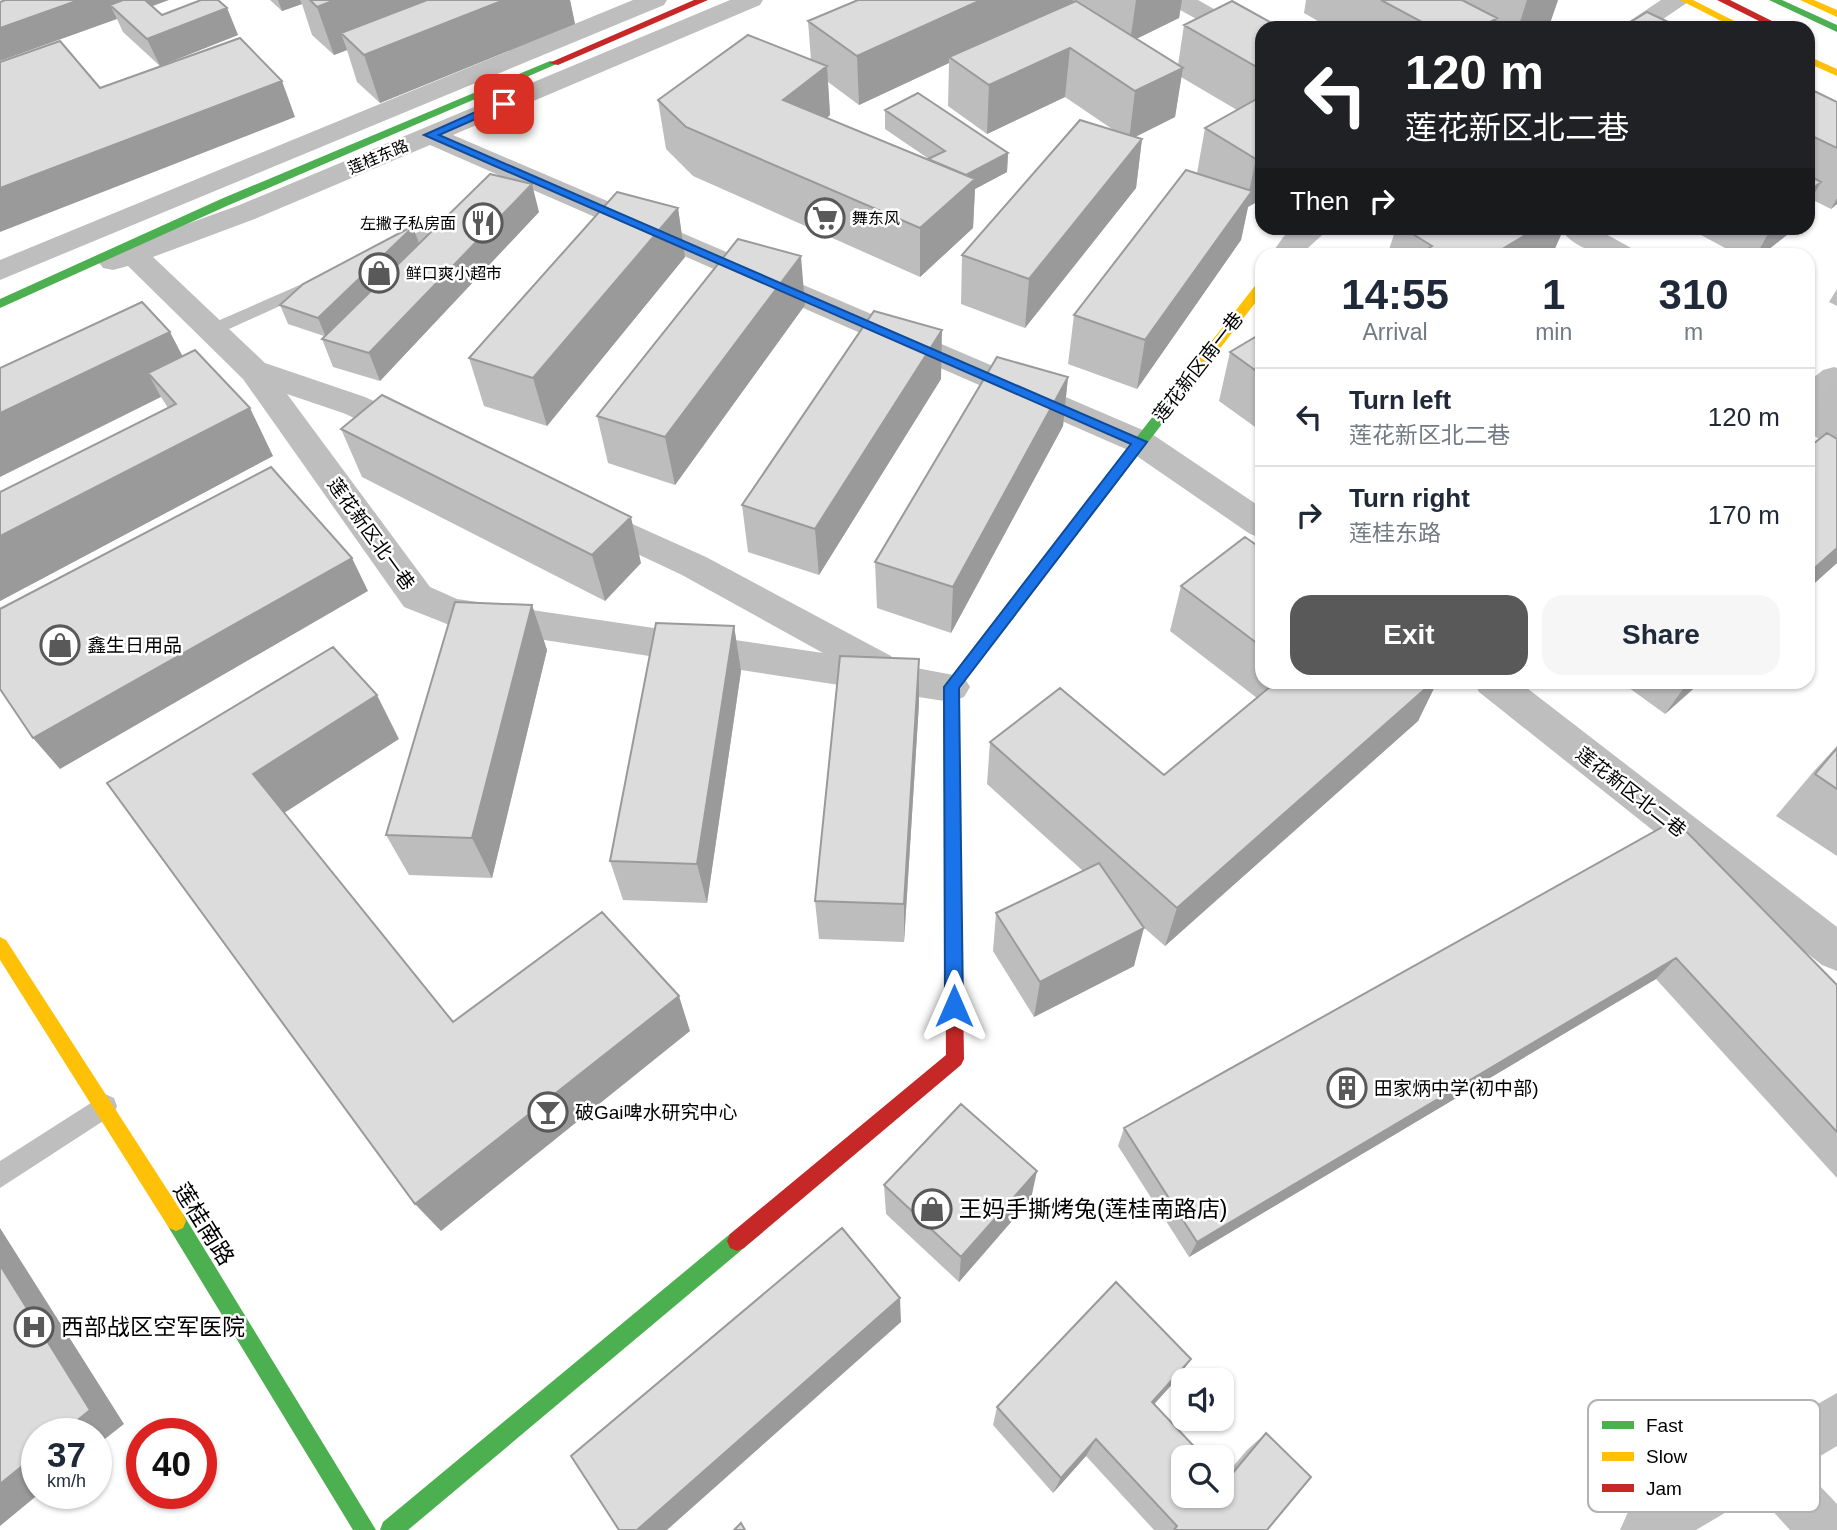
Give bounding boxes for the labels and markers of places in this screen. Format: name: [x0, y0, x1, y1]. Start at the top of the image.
pin: [474, 74, 534, 134]
supermarket icon: 舞东风: [804, 197, 846, 239]
restaurant icon: 左撇子私房面: [462, 202, 504, 244]
place label: 舞东风: [852, 210, 900, 227]
place label: 左撇子私房面: [360, 215, 456, 232]
shop icon: 鲜口爽小超市: [358, 252, 400, 294]
place label: 鲜口爽小超市: [406, 265, 502, 282]
shop icon: 鑫生日用品: [39, 624, 81, 666]
place label: 鑫生日用品: [87, 635, 182, 656]
building icon: 田家炳中学(初中部): [1326, 1067, 1368, 1109]
place label: 田家炳中学(初中部): [1374, 1078, 1539, 1099]
bar icon: 破Gai啤水研究中心: [527, 1091, 569, 1133]
place label: 破Gai啤水研究中心: [575, 1102, 738, 1123]
shop icon: 王妈手撕烤兔(莲桂南路店): [911, 1188, 953, 1230]
place label: 王妈手撕烤兔(莲桂南路店): [959, 1196, 1227, 1222]
hospital icon: 西部战区空军医院: [13, 1306, 55, 1348]
place label: 西部战区空军医院: [61, 1314, 245, 1340]

